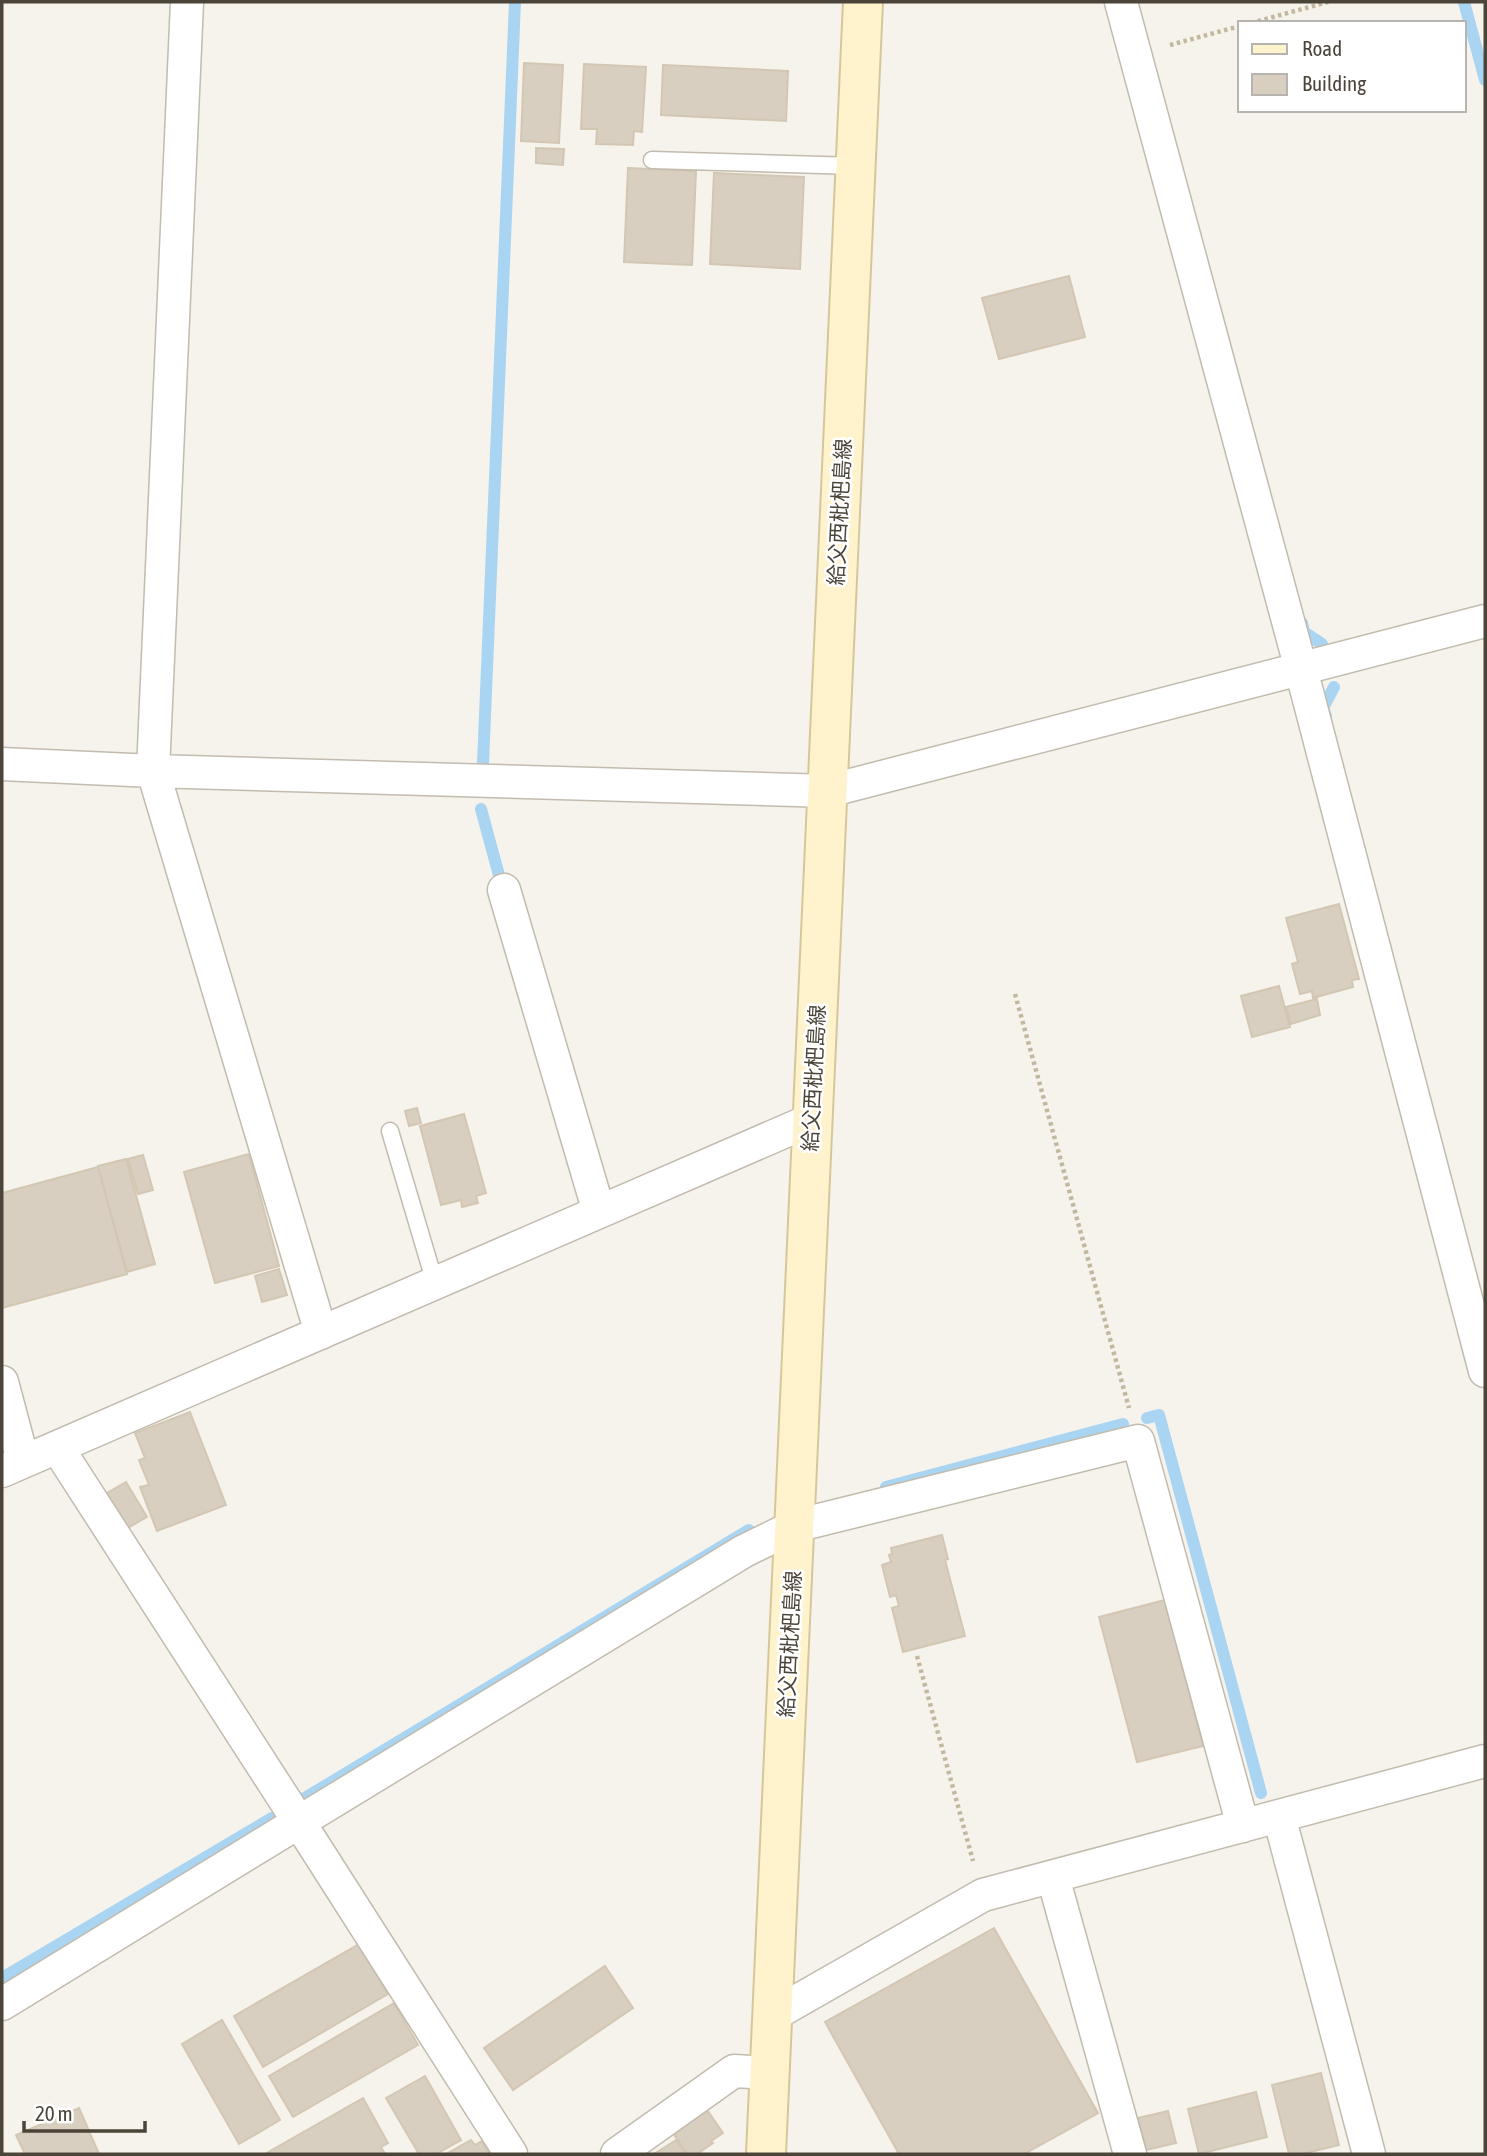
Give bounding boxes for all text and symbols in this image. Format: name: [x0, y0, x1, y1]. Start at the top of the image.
legend: [1238, 21, 1466, 112]
text: Road: [1302, 36, 1342, 60]
text: Building: [1302, 71, 1366, 95]
street label: 給父西枇杷島線: [823, 438, 855, 586]
street label: 給父西枇杷島線: [797, 1004, 829, 1152]
street label: 給父西枇杷島線: [773, 1570, 805, 1718]
scale bar: [24, 2090, 145, 2134]
text: 20 m: [35, 2101, 73, 2125]

